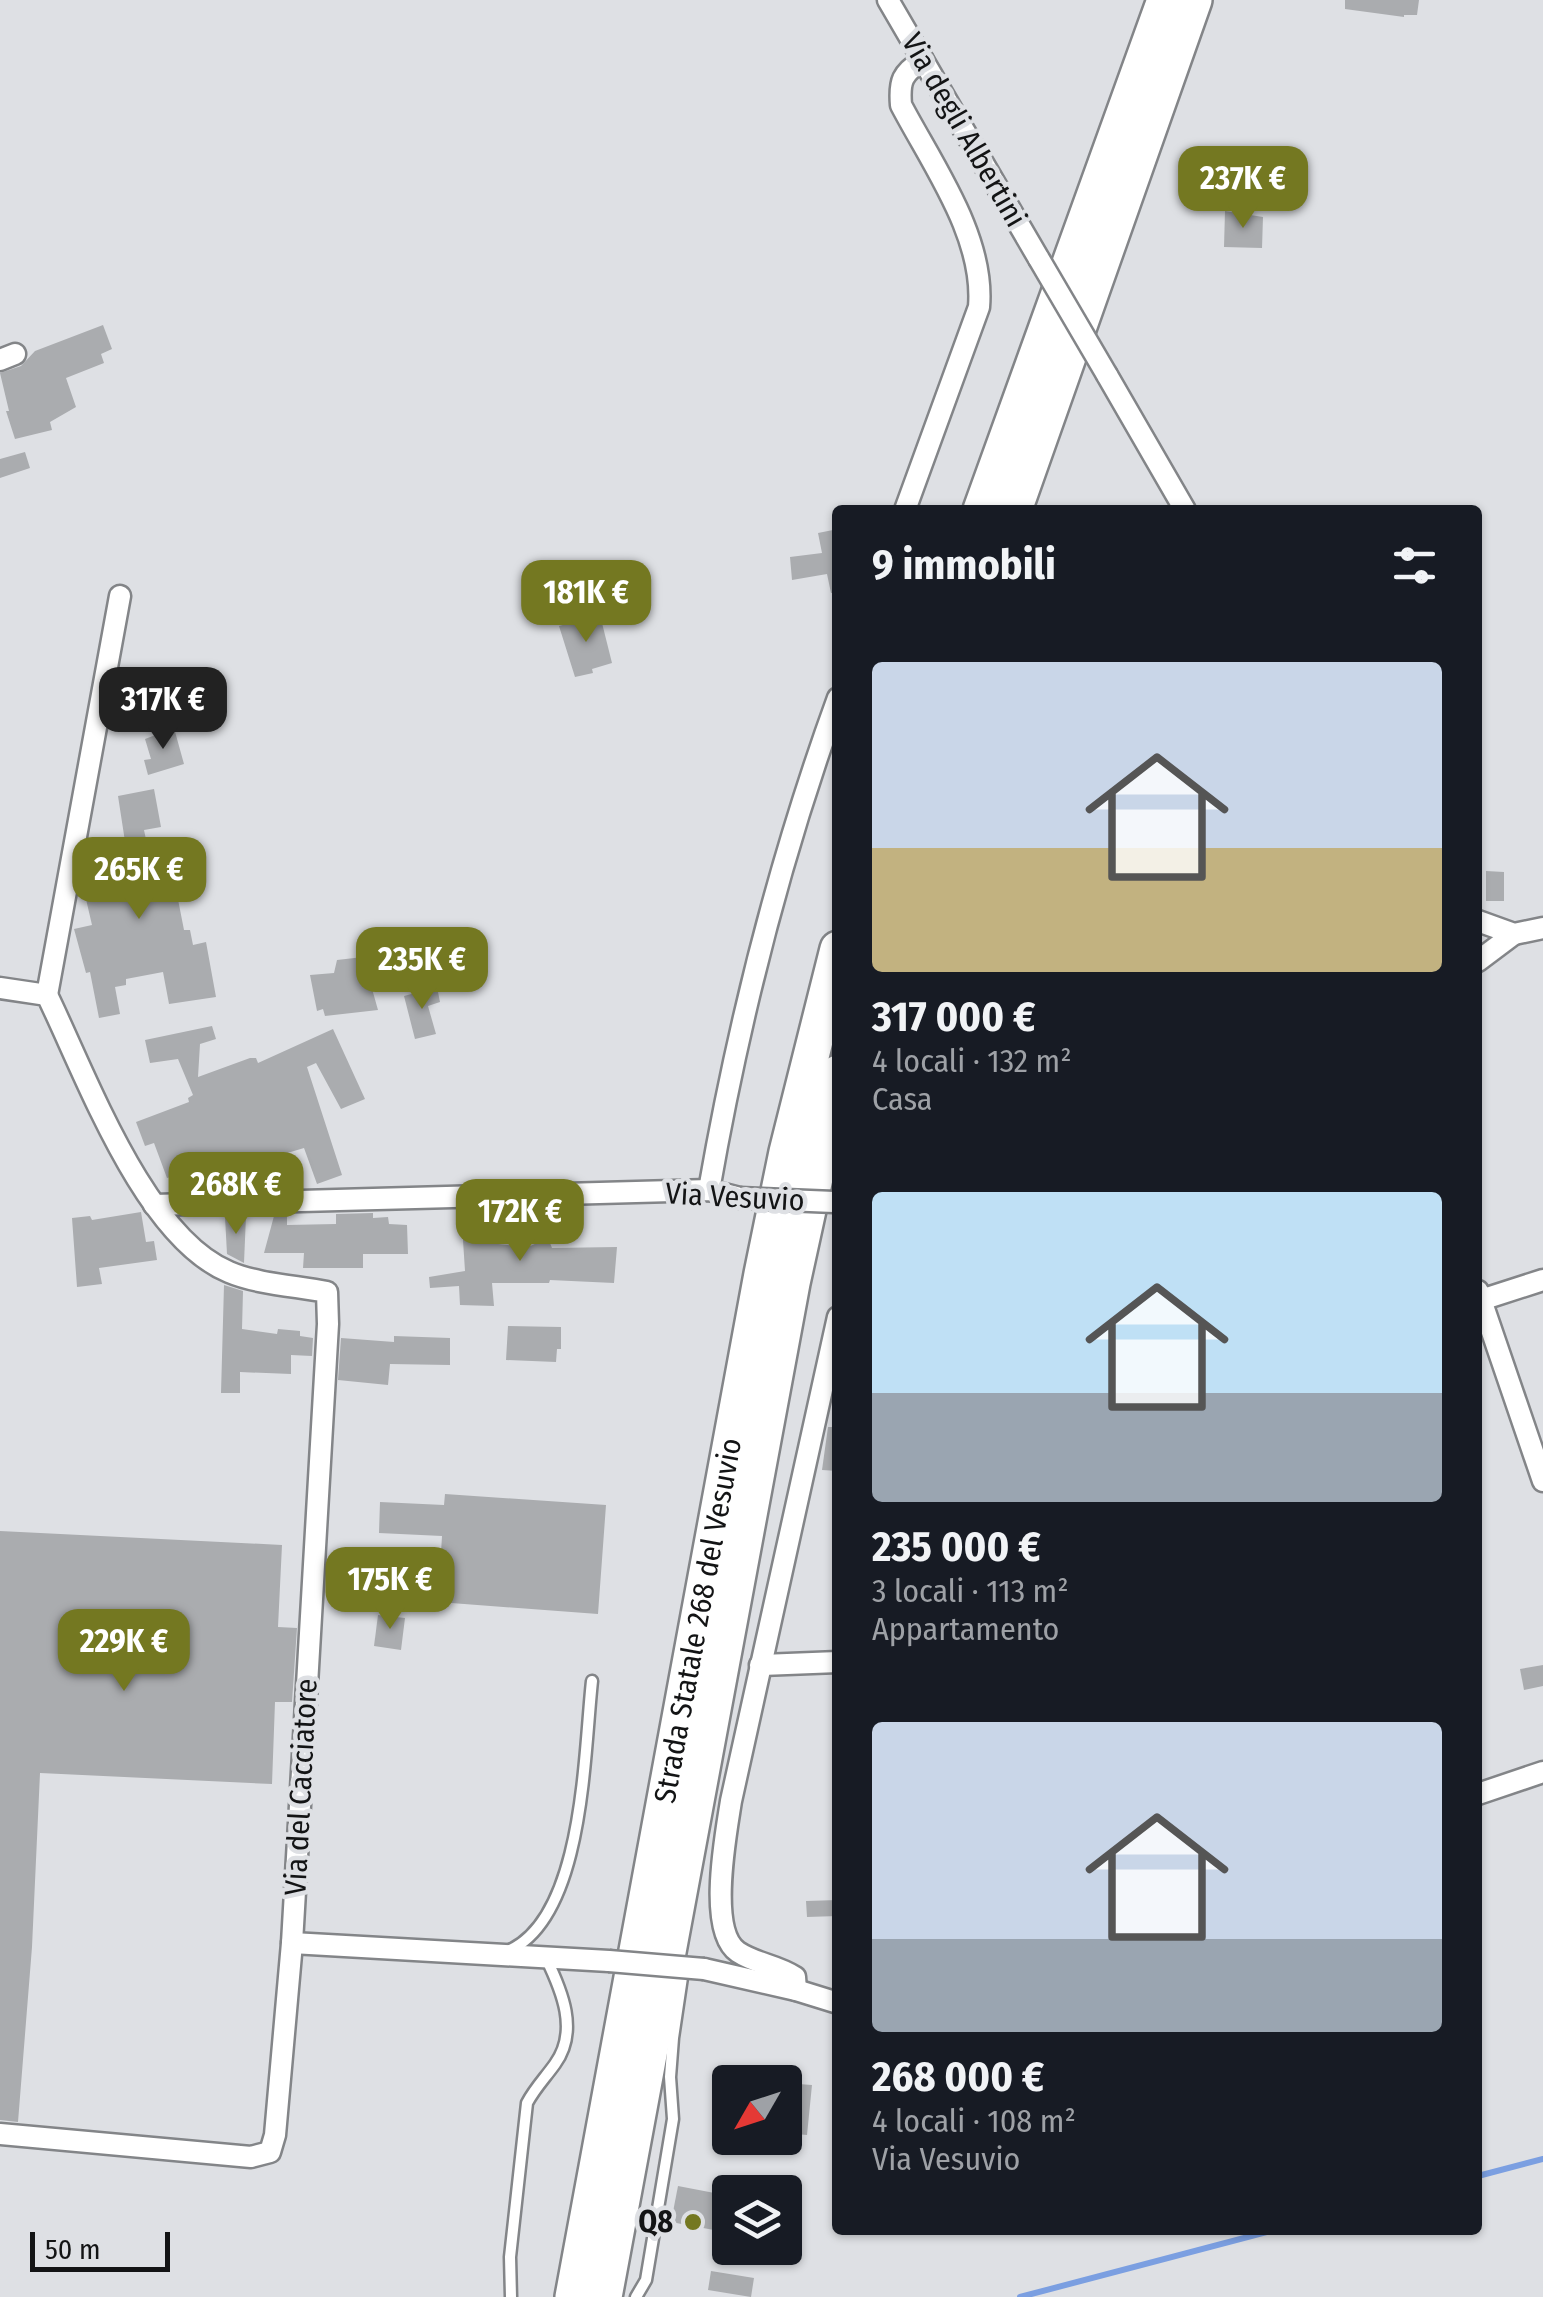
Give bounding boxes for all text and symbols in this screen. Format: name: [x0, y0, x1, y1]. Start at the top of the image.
street label: Via degli Albertini: [894, 27, 1034, 233]
pin: 237K €: [1162, 146, 1324, 231]
text: 237K €: [1200, 159, 1286, 197]
icon: filters: [1387, 538, 1442, 593]
text: 9 immobili: [872, 540, 1056, 590]
pin: 181K €: [505, 560, 667, 645]
text: 181K €: [543, 573, 629, 611]
pin: 317K €: [82, 667, 244, 752]
text: 317K €: [121, 680, 205, 718]
icon: home: [1067, 727, 1247, 907]
pin: 265K €: [58, 837, 220, 922]
text: 265K €: [94, 850, 184, 888]
pin: 235K €: [341, 927, 503, 1012]
text: 235K €: [378, 940, 466, 978]
text: 317 000 €: [872, 992, 1035, 1042]
text: 4 locali · 132 m²: [872, 1042, 1072, 1080]
text: Casa: [872, 1080, 933, 1118]
pin: 268K €: [155, 1152, 317, 1237]
text: 268K €: [191, 1165, 281, 1203]
street label: Via Vesuvio: [665, 1175, 805, 1219]
pin: 172K €: [439, 1179, 601, 1264]
text: 172K €: [478, 1192, 562, 1230]
icon: home: [1067, 1257, 1247, 1437]
street label: Strada Statale 268 del Vesuvio: [647, 1435, 749, 1806]
text: 235 000 €: [872, 1522, 1041, 1572]
pin: 175K €: [309, 1547, 471, 1632]
text: 175K €: [348, 1560, 432, 1598]
text: 3 locali · 113 m²: [872, 1572, 1069, 1610]
pin: 229K €: [43, 1609, 205, 1694]
text: Appartamento: [872, 1610, 1059, 1648]
text: 229K €: [80, 1622, 168, 1660]
street label: Via del Cacciatore: [277, 1678, 325, 1896]
icon: home: [1067, 1787, 1247, 1967]
text: 268 000 €: [872, 2052, 1044, 2102]
north arrow: [712, 2065, 802, 2155]
map controls: [712, 2065, 802, 2265]
text: 4 locali · 108 m²: [872, 2102, 1076, 2140]
text: Via Vesuvio: [872, 2140, 1020, 2178]
button: layers: [712, 2175, 802, 2265]
place label: Q8: [638, 2204, 673, 2240]
marker: Q8: [682, 2211, 704, 2233]
scale bar: [30, 2227, 170, 2272]
text: 50 m: [45, 2233, 101, 2266]

